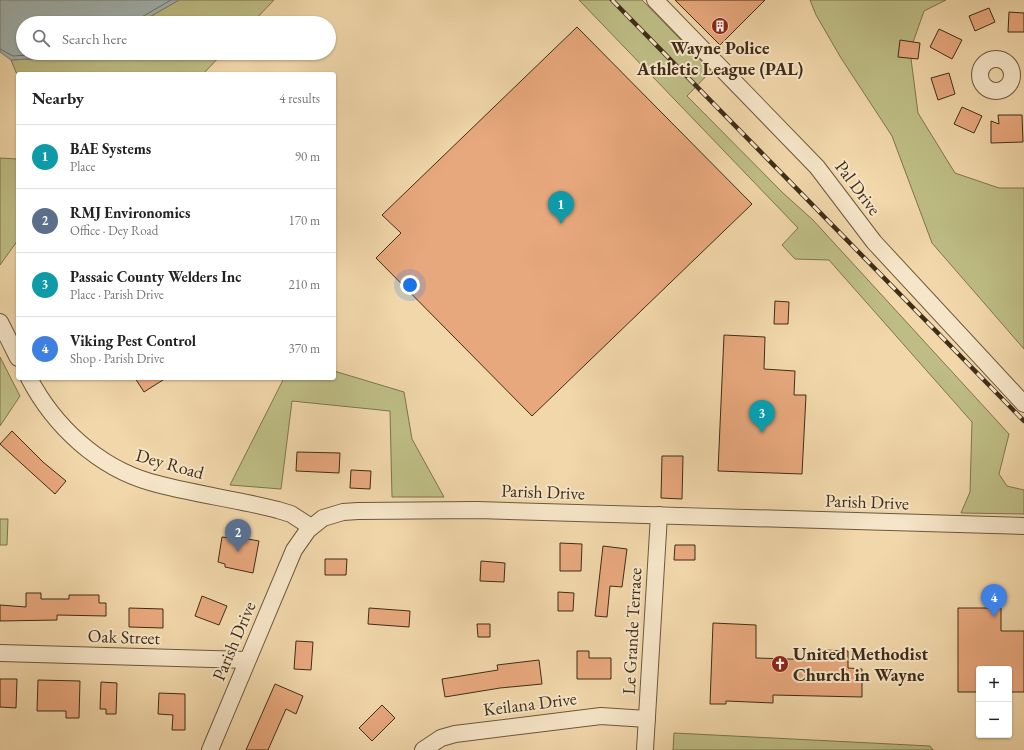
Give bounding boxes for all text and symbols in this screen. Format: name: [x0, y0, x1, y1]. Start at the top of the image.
search box: [16, 16, 336, 60]
building icon: Wayne Police Athletic League (PAL): [710, 16, 730, 36]
icon: search: [30, 27, 52, 49]
text: Search here: [62, 29, 127, 48]
place label: Wayne Police Athletic League (PAL): [636, 36, 803, 80]
text: Nearby: [32, 87, 84, 109]
text: 4 results: [279, 90, 320, 107]
text: BAE Systems: [70, 139, 151, 158]
text: 1: [42, 148, 48, 165]
text: 90 m: [295, 148, 320, 165]
street label: Pal Drive: [830, 156, 886, 220]
text: Place: [70, 158, 96, 175]
pin: 1: [548, 191, 574, 224]
text: RMJ Environomics: [70, 203, 190, 222]
text: 2: [42, 212, 48, 229]
text: 170 m: [289, 212, 320, 229]
text: Office · Dey Road: [70, 222, 158, 239]
text: Passaic County Welders Inc: [70, 267, 241, 286]
your location: [400, 275, 420, 295]
text: 3: [42, 276, 48, 293]
text: 210 m: [289, 276, 320, 293]
text: Place · Parish Drive: [70, 286, 164, 303]
text: Viking Pest Control: [70, 331, 196, 350]
text: 4: [42, 340, 48, 357]
text: 370 m: [289, 340, 320, 357]
text: Shop · Parish Drive: [70, 350, 164, 367]
pin: 3: [749, 400, 775, 433]
street label: Dey Road: [133, 443, 208, 484]
street label: Parish Drive: [501, 479, 585, 504]
street label: Parish Drive: [825, 489, 909, 514]
pin: 2: [225, 519, 251, 552]
street label: Le Grande Terrace: [617, 567, 646, 695]
pin: 4: [981, 584, 1007, 617]
street label: Parish Drive: [207, 598, 260, 684]
street label: Oak Street: [87, 624, 161, 649]
place label: United Methodist Church in Wayne: [793, 642, 928, 686]
church icon: United Methodist Church in Wayne: [770, 654, 790, 674]
map controls: [976, 666, 1012, 738]
button: +: [976, 666, 1012, 702]
street label: Keilana Drive: [482, 686, 578, 721]
button: −: [976, 702, 1012, 738]

